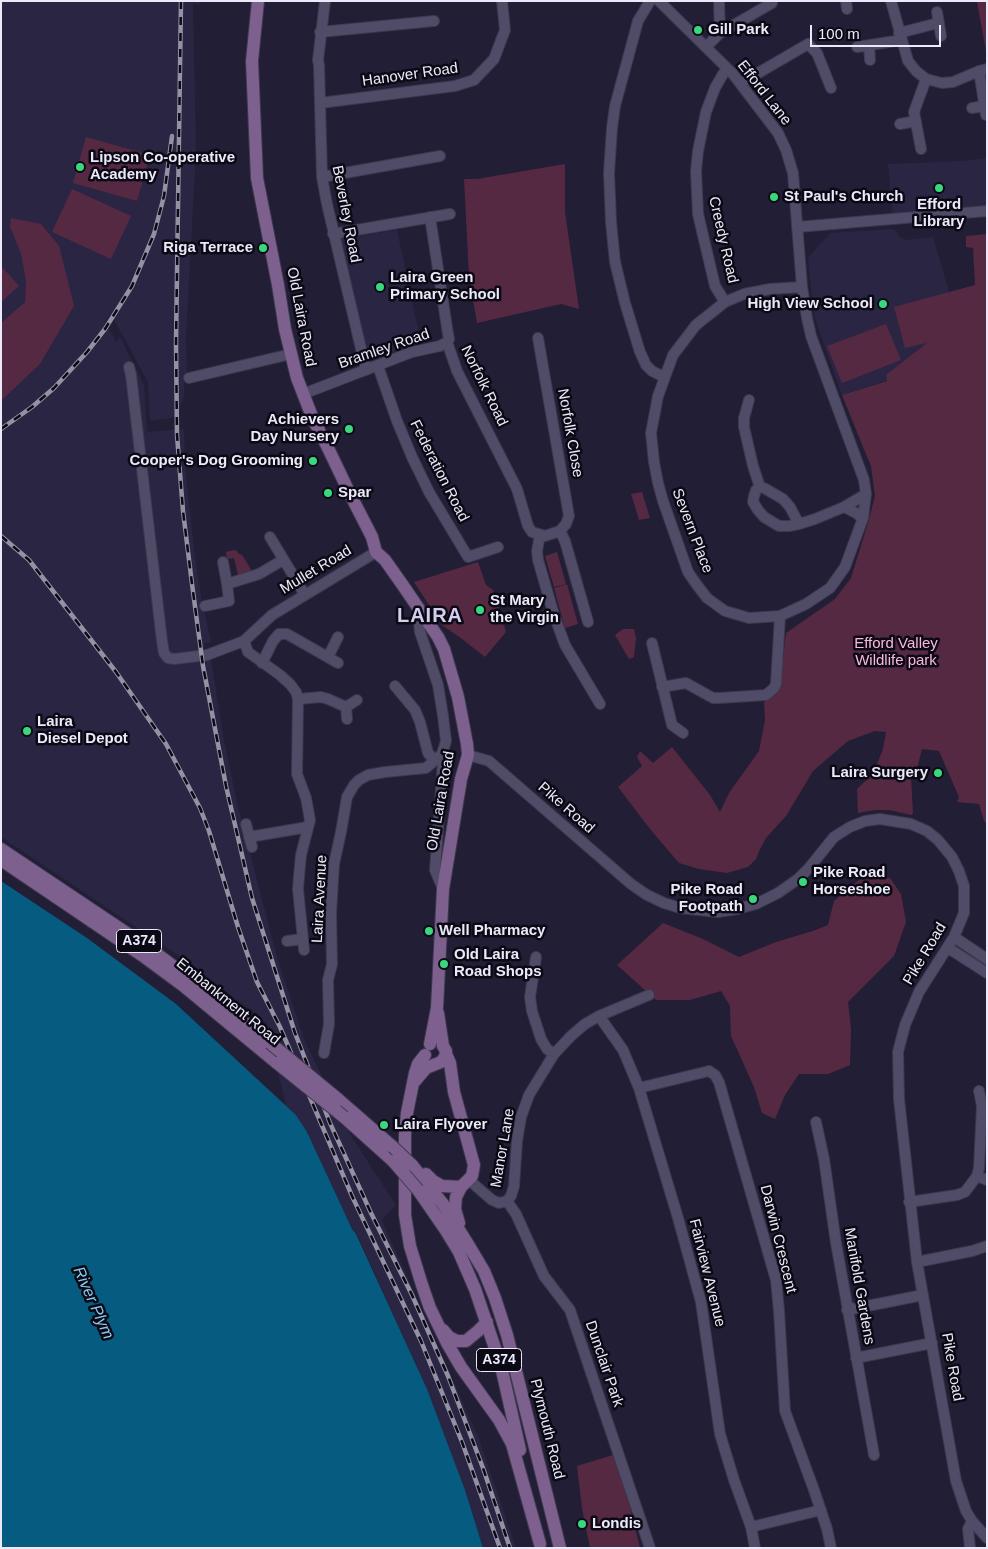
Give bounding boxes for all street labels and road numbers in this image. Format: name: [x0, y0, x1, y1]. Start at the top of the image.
street label: Efford Lane: [733, 57, 795, 129]
street label: Hanover Road: [361, 59, 459, 91]
street label: Beverley Road: [328, 164, 364, 264]
street label: Creedy Road: [704, 195, 742, 285]
street label: Old Laira Road: [283, 266, 319, 368]
street label: Bramley Road: [336, 325, 432, 373]
street label: Norfolk Road: [457, 343, 511, 429]
street label: Norfolk Close: [553, 387, 587, 479]
street label: Federation Road: [406, 417, 472, 525]
street label: Severn Place: [668, 486, 716, 576]
street label: Mullet Road: [277, 542, 355, 598]
street label: Old Laira Road: [423, 750, 459, 852]
street label: Pike Road: [534, 779, 598, 837]
street label: Laira Avenue: [309, 855, 331, 943]
street label: Pike Road: [899, 920, 951, 988]
road number: A374: [116, 929, 162, 952]
street label: Embankment Road: [172, 955, 284, 1049]
street label: Manor Lane: [487, 1107, 519, 1189]
street label: Darwin Crescent: [756, 1183, 800, 1295]
street label: Fairview Avenue: [685, 1217, 729, 1329]
street label: Manifold Gardens: [840, 1226, 878, 1346]
street label: Dunclair Park: [581, 1319, 627, 1409]
street label: Pike Road: [937, 1331, 967, 1403]
road number: A374: [476, 1348, 522, 1372]
street label: Plymouth Road: [526, 1377, 568, 1481]

